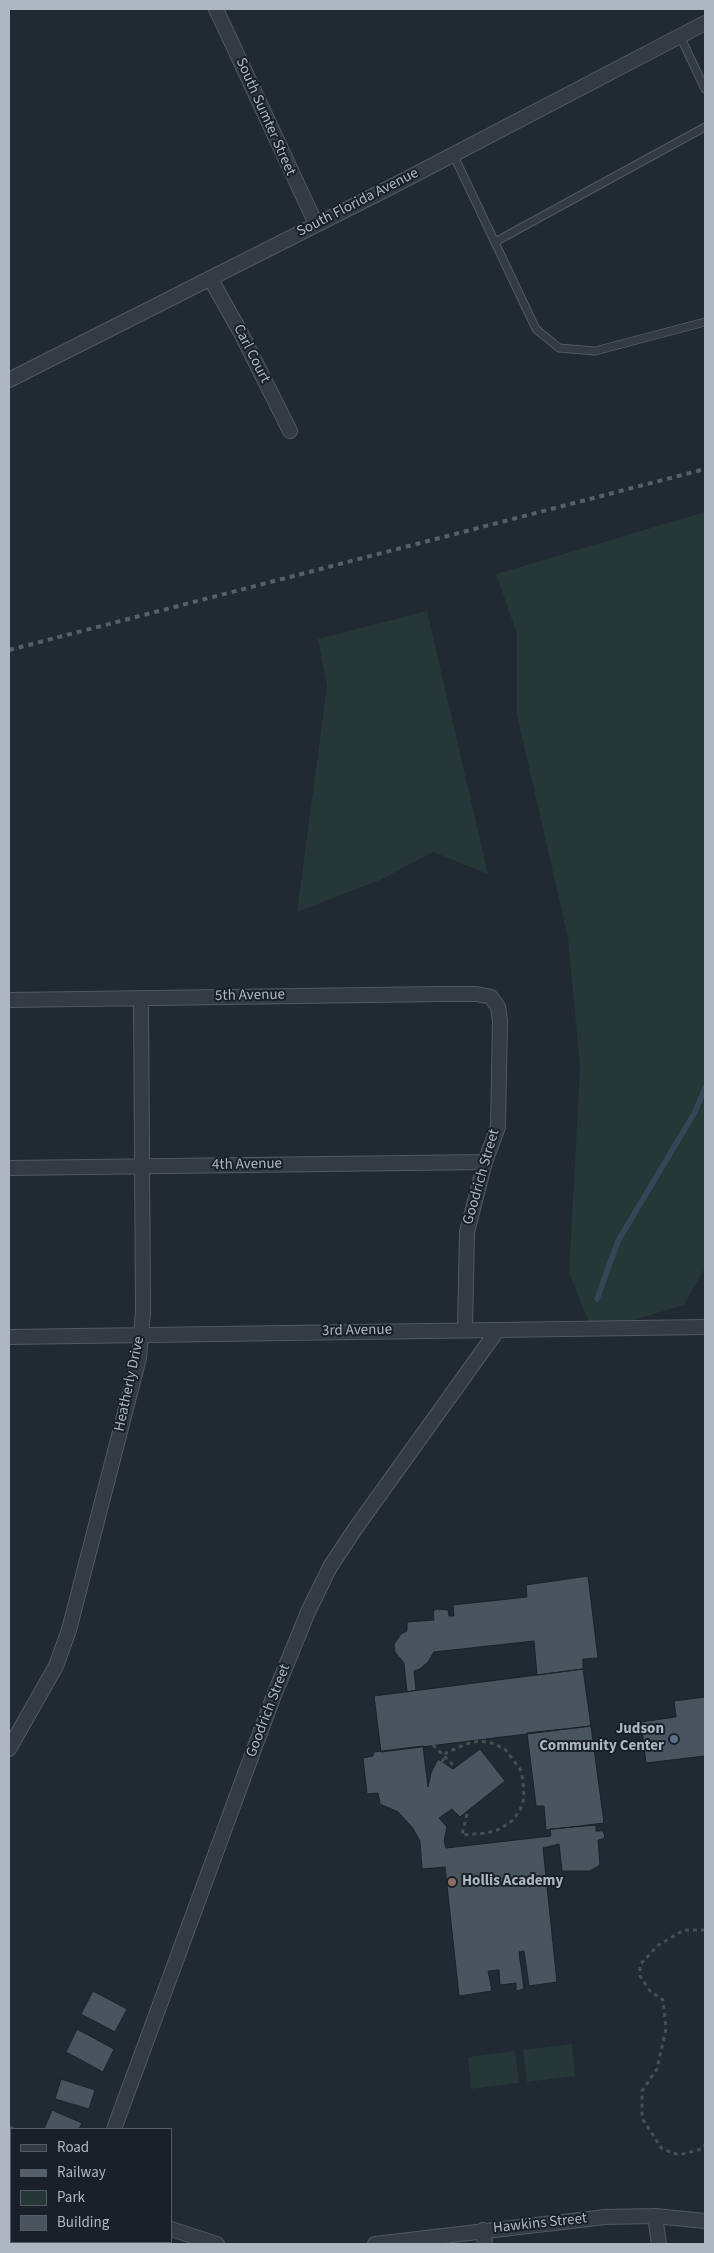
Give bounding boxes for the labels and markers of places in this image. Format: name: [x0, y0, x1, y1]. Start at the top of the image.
place label: Judson Community Center: [539, 1721, 664, 1756]
marker: Judson Community Center: [668, 1733, 680, 1745]
place label: Hollis Academy: [462, 1873, 563, 1891]
marker: Hollis Academy: [446, 1876, 458, 1888]

